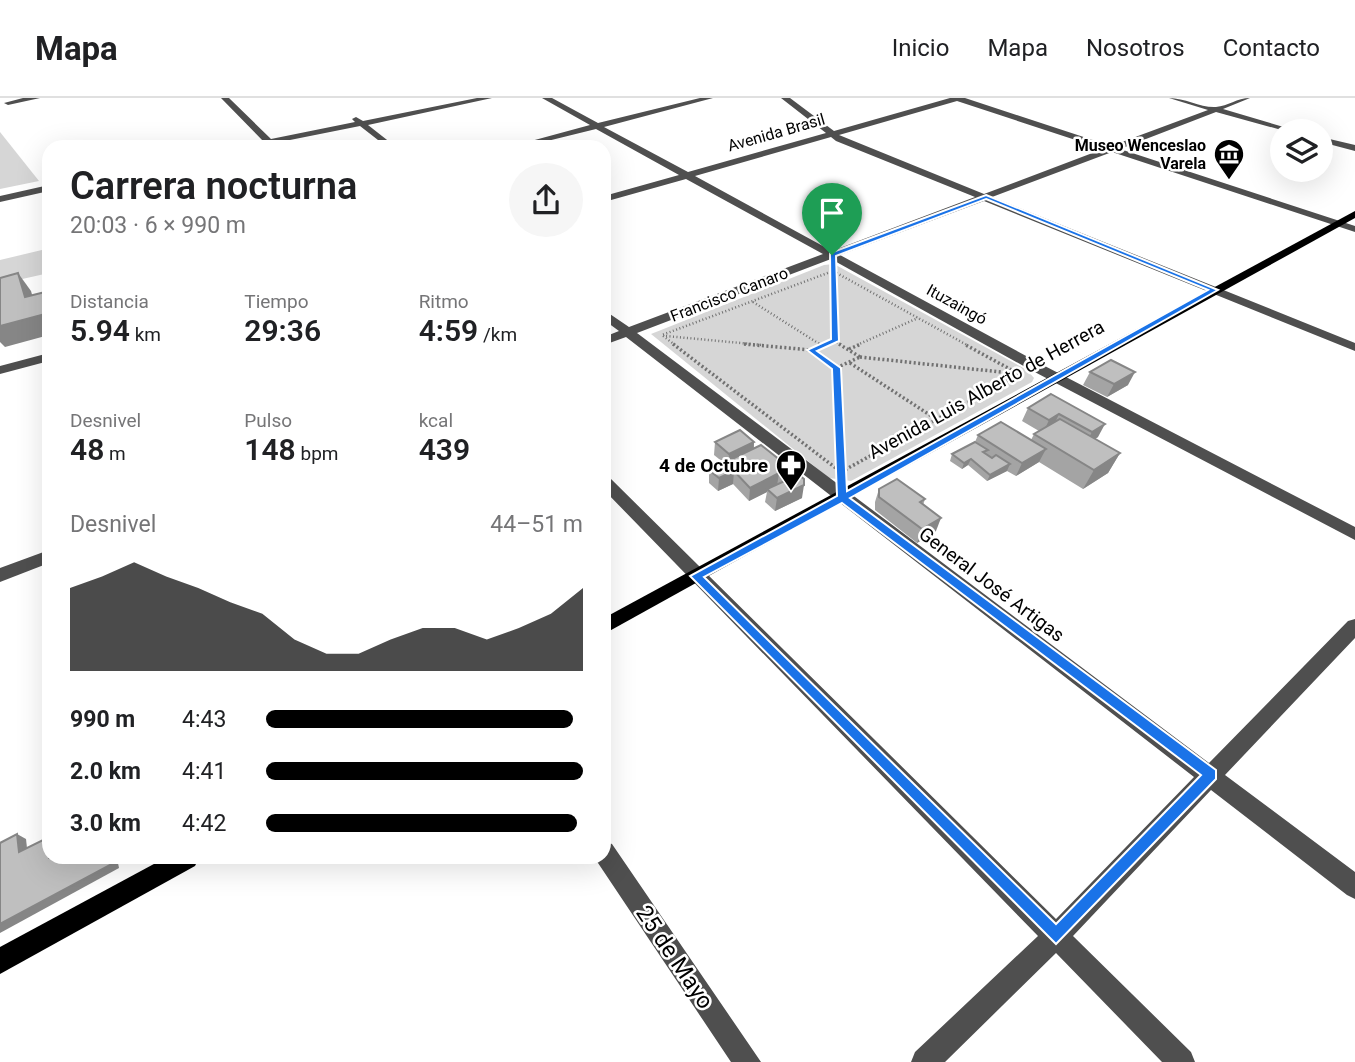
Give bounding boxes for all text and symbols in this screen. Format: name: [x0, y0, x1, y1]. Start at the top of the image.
text: Mapa: [35, 29, 118, 68]
text: Inicio: [892, 34, 949, 62]
text: Mapa: [987, 34, 1048, 62]
text: Nosotros: [1086, 34, 1185, 62]
text: Contacto: [1223, 34, 1320, 62]
street label: Avenida Brasil: [725, 110, 827, 155]
map controls: [1270, 119, 1333, 182]
button: layers: [1270, 119, 1333, 182]
place label: Museo Wenceslao Varela: [1075, 136, 1206, 173]
museum icon: Museo Wenceslao Varela: [1212, 137, 1246, 181]
button: share: [509, 163, 583, 237]
text: Carrera nocturna: [70, 164, 357, 208]
pin: [802, 183, 862, 255]
icon: arrive: [813, 194, 851, 232]
text: 20:03 · 6 × 990 m: [70, 212, 246, 239]
street label: Francisco Canaro: [668, 263, 791, 326]
street label: Ituzaingó: [923, 280, 990, 329]
text: Distancia: [70, 290, 149, 313]
text: Tiempo: [244, 290, 309, 313]
text: Ritmo: [419, 290, 469, 313]
text: 5.94: [70, 313, 130, 348]
text: 29:36: [244, 313, 321, 348]
text: 4:59: [419, 313, 478, 348]
street label: Avenida Luis Alberto de Herrera: [864, 315, 1108, 464]
text: km: [130, 323, 161, 346]
text: /km: [478, 323, 517, 346]
text: Desnivel: [70, 409, 141, 432]
text: Pulso: [244, 409, 292, 432]
text: kcal: [419, 409, 453, 432]
text: 48: [70, 432, 104, 467]
text: 148: [244, 432, 296, 467]
text: 439: [419, 432, 470, 467]
text: m: [104, 442, 126, 465]
text: bpm: [296, 442, 338, 465]
pharmacy icon: 4 de Octubre: [774, 448, 808, 492]
place label: 4 de Octubre: [659, 454, 768, 477]
text: Desnivel: [70, 511, 156, 538]
text: 44–51 m: [490, 511, 583, 538]
street label: General José Artigas: [914, 522, 1069, 647]
text: 990 m: [70, 706, 135, 733]
text: 4:43: [182, 706, 226, 733]
text: 2.0 km: [70, 758, 141, 785]
text: 4:41: [182, 758, 226, 785]
text: 3.0 km: [70, 810, 141, 837]
text: 4:42: [182, 810, 226, 837]
street label: 25 de Mayo: [630, 901, 719, 1014]

